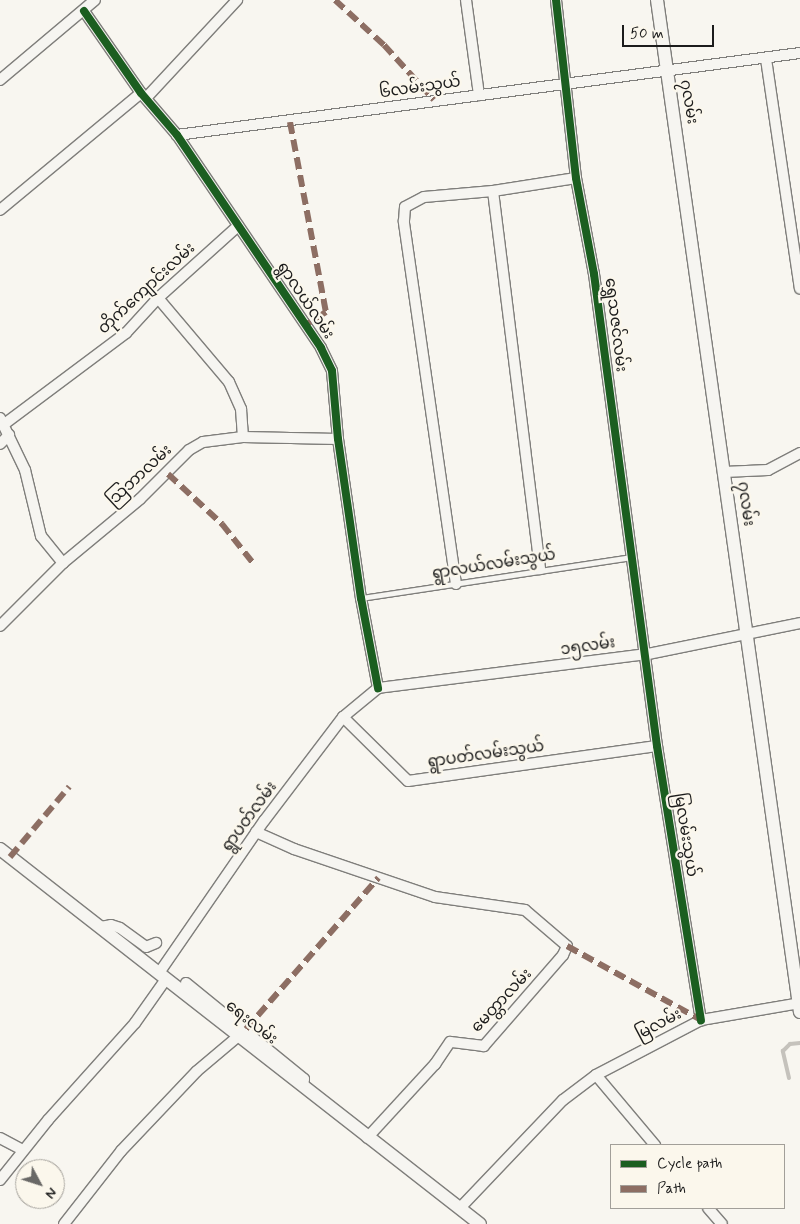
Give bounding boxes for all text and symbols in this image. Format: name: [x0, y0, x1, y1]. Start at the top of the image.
scale bar: [625, 15, 718, 47]
text: 50 m: [630, 24, 664, 44]
street label: ၆လမ်းသွယ်: [378, 73, 462, 103]
street label: ၇လမ်း: [675, 78, 701, 126]
street label: တိုက်ကျောင်းလမ်း: [95, 239, 199, 339]
street label: ရွာလယ်လမ်း: [272, 259, 338, 343]
street label: ရွှေသဇင်လမ်း: [600, 277, 630, 373]
street label: သြဘာလမ်း: [104, 441, 176, 511]
street label: ၇လမ်း: [732, 481, 758, 527]
street label: ရွာလယ်လမ်းသွယ်: [431, 546, 557, 584]
street label: ၁၅လမ်း: [559, 634, 617, 660]
street label: ရွာပတ်လမ်းသွယ်: [426, 737, 546, 773]
street label: ရွာပတ်လမ်း: [218, 778, 282, 856]
street label: မြလမ်းသွယ်: [669, 792, 701, 878]
street label: မေတ္တာလမ်း: [468, 965, 536, 1037]
street label: ရေးလမ်း: [221, 997, 281, 1049]
street label: မြလမ်း: [633, 1005, 685, 1045]
legend: [610, 1144, 785, 1209]
text: Cycle path: [657, 1154, 722, 1174]
north arrow: [15, 1159, 65, 1209]
text: Path: [657, 1179, 686, 1199]
text: N: [41, 1184, 61, 1202]

